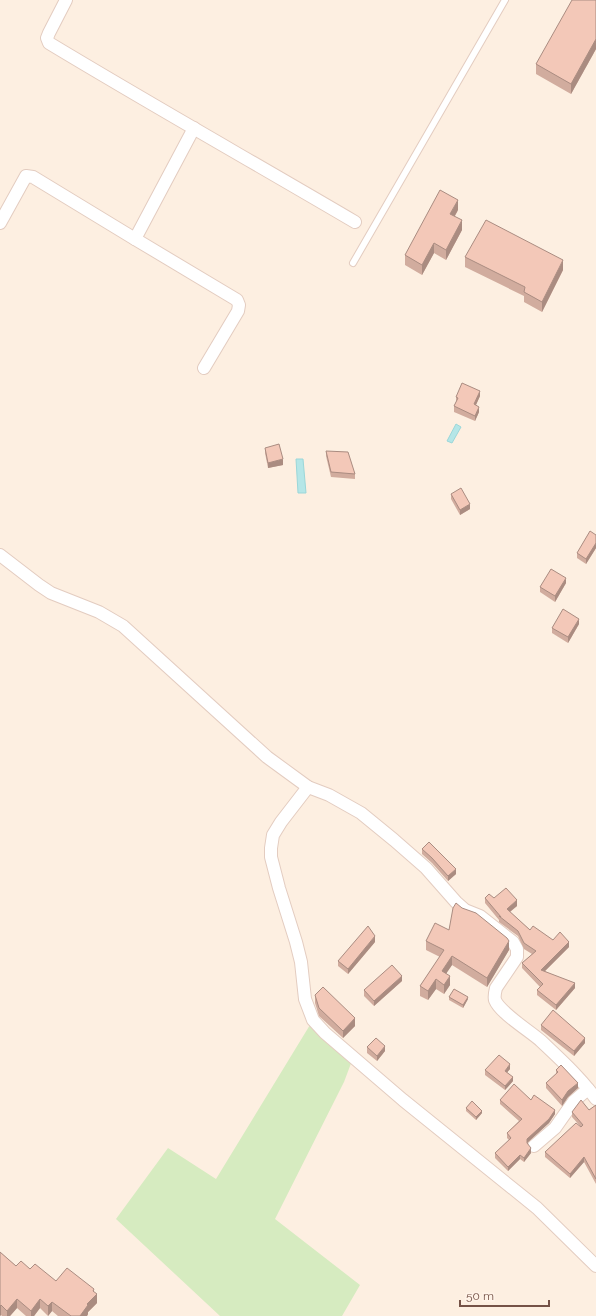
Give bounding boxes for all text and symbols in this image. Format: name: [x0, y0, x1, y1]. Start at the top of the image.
scale bar: [460, 1282, 549, 1308]
text: 50 m: [466, 1289, 494, 1303]

